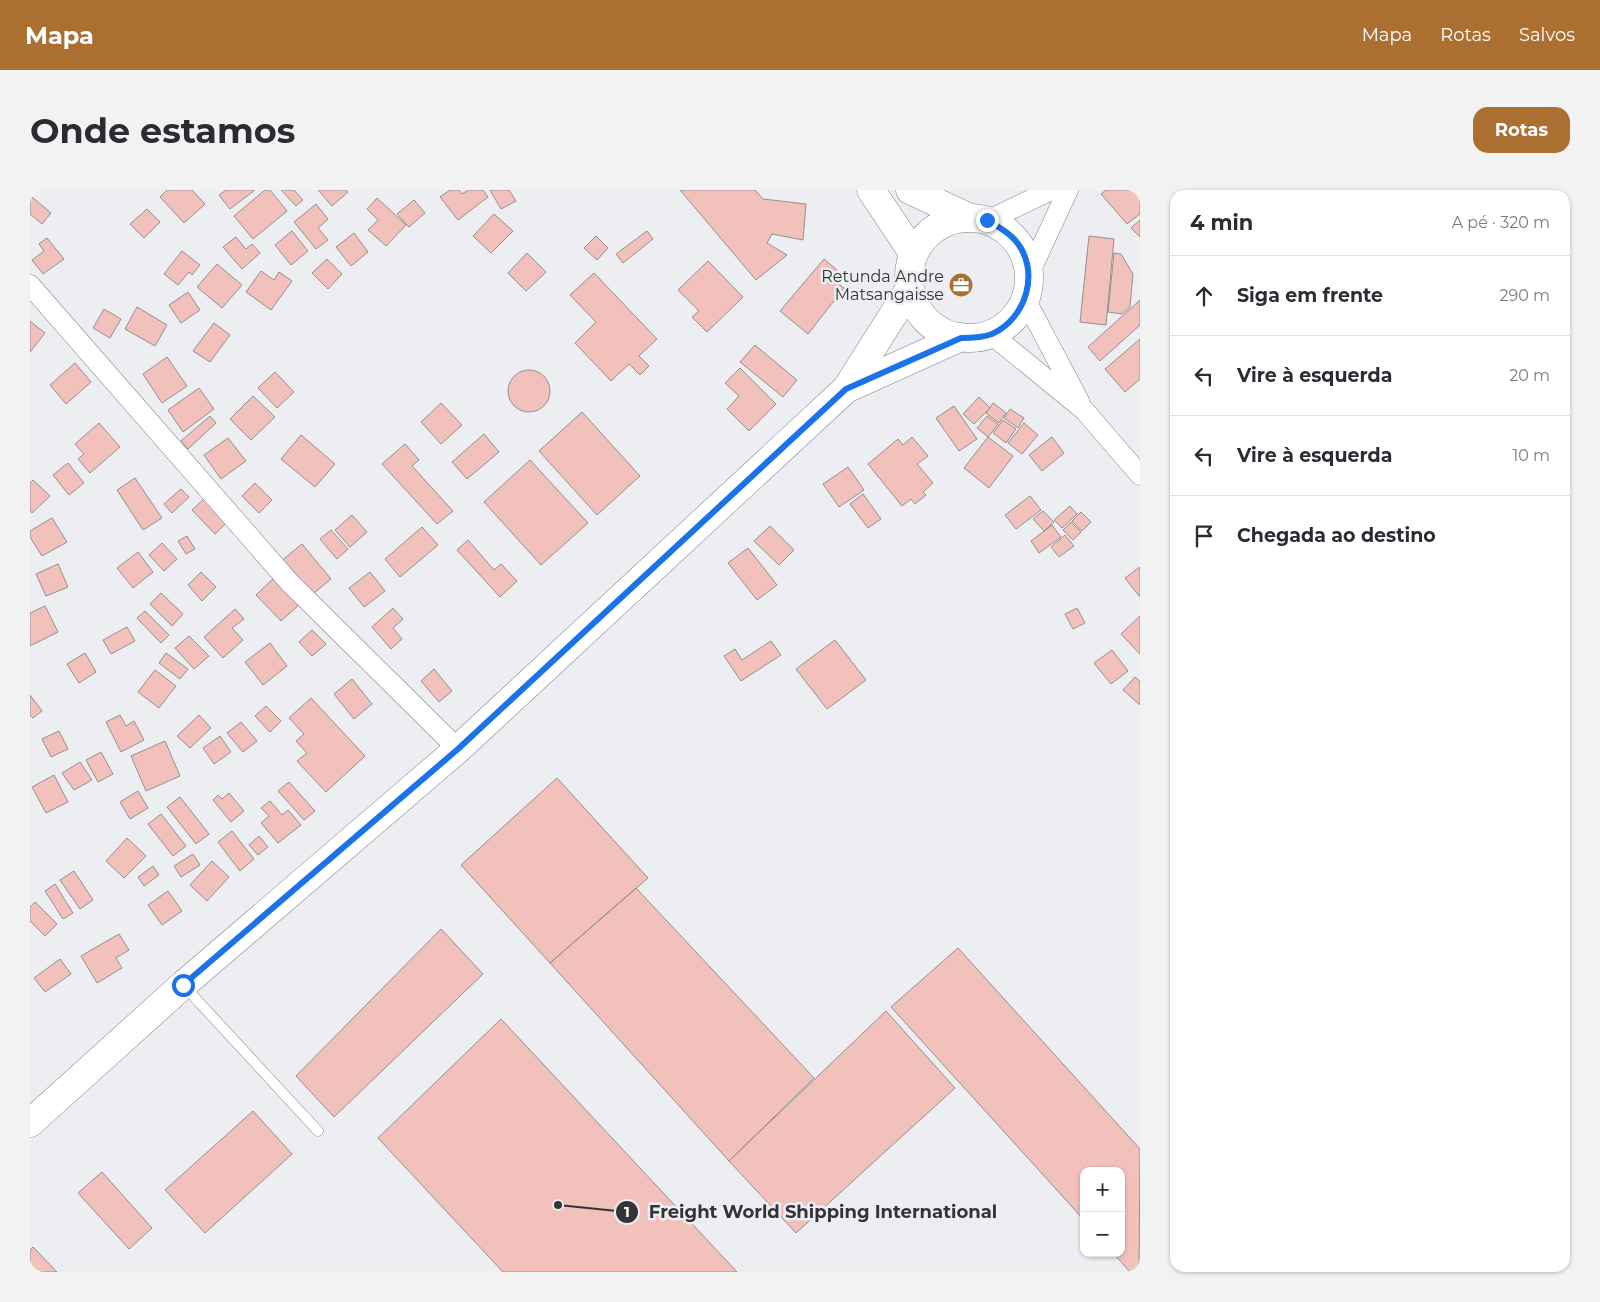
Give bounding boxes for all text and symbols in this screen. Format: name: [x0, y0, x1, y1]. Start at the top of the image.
text: Mapa: [25, 21, 94, 50]
text: Mapa: [1362, 24, 1412, 46]
text: Rotas: [1440, 24, 1491, 46]
text: Salvos: [1519, 24, 1575, 46]
button: Rotas: [1473, 107, 1570, 153]
text: Onde estamos: [30, 109, 295, 152]
route end: [976, 209, 999, 232]
text: 4 min: [1190, 210, 1253, 235]
text: A pé · 320 m: [1452, 213, 1550, 232]
place label: Retunda Andre Matsangaisse: [821, 267, 944, 304]
office icon: Retunda Andre Matsangaisse: [948, 272, 974, 298]
icon: ahead: [1190, 282, 1218, 310]
text: Siga em frente: [1237, 284, 1383, 307]
text: 290 m: [1499, 286, 1550, 305]
icon: left: [1190, 362, 1218, 390]
text: Vire à esquerda: [1237, 364, 1392, 387]
text: 20 m: [1509, 366, 1550, 385]
icon: left: [1190, 442, 1218, 470]
text: Vire à esquerda: [1237, 444, 1392, 467]
text: 10 m: [1512, 446, 1550, 465]
icon: arrive: [1190, 522, 1218, 550]
text: Chegada ao destino: [1237, 524, 1436, 547]
route start: [172, 974, 195, 997]
map controls: [1080, 1167, 1125, 1257]
button: +: [1080, 1167, 1125, 1212]
callout: Freight World Shipping International: [614, 1196, 1008, 1229]
text: Freight World Shipping International: [649, 1201, 997, 1223]
text: 1: [624, 1202, 630, 1221]
button: −: [1080, 1212, 1125, 1257]

